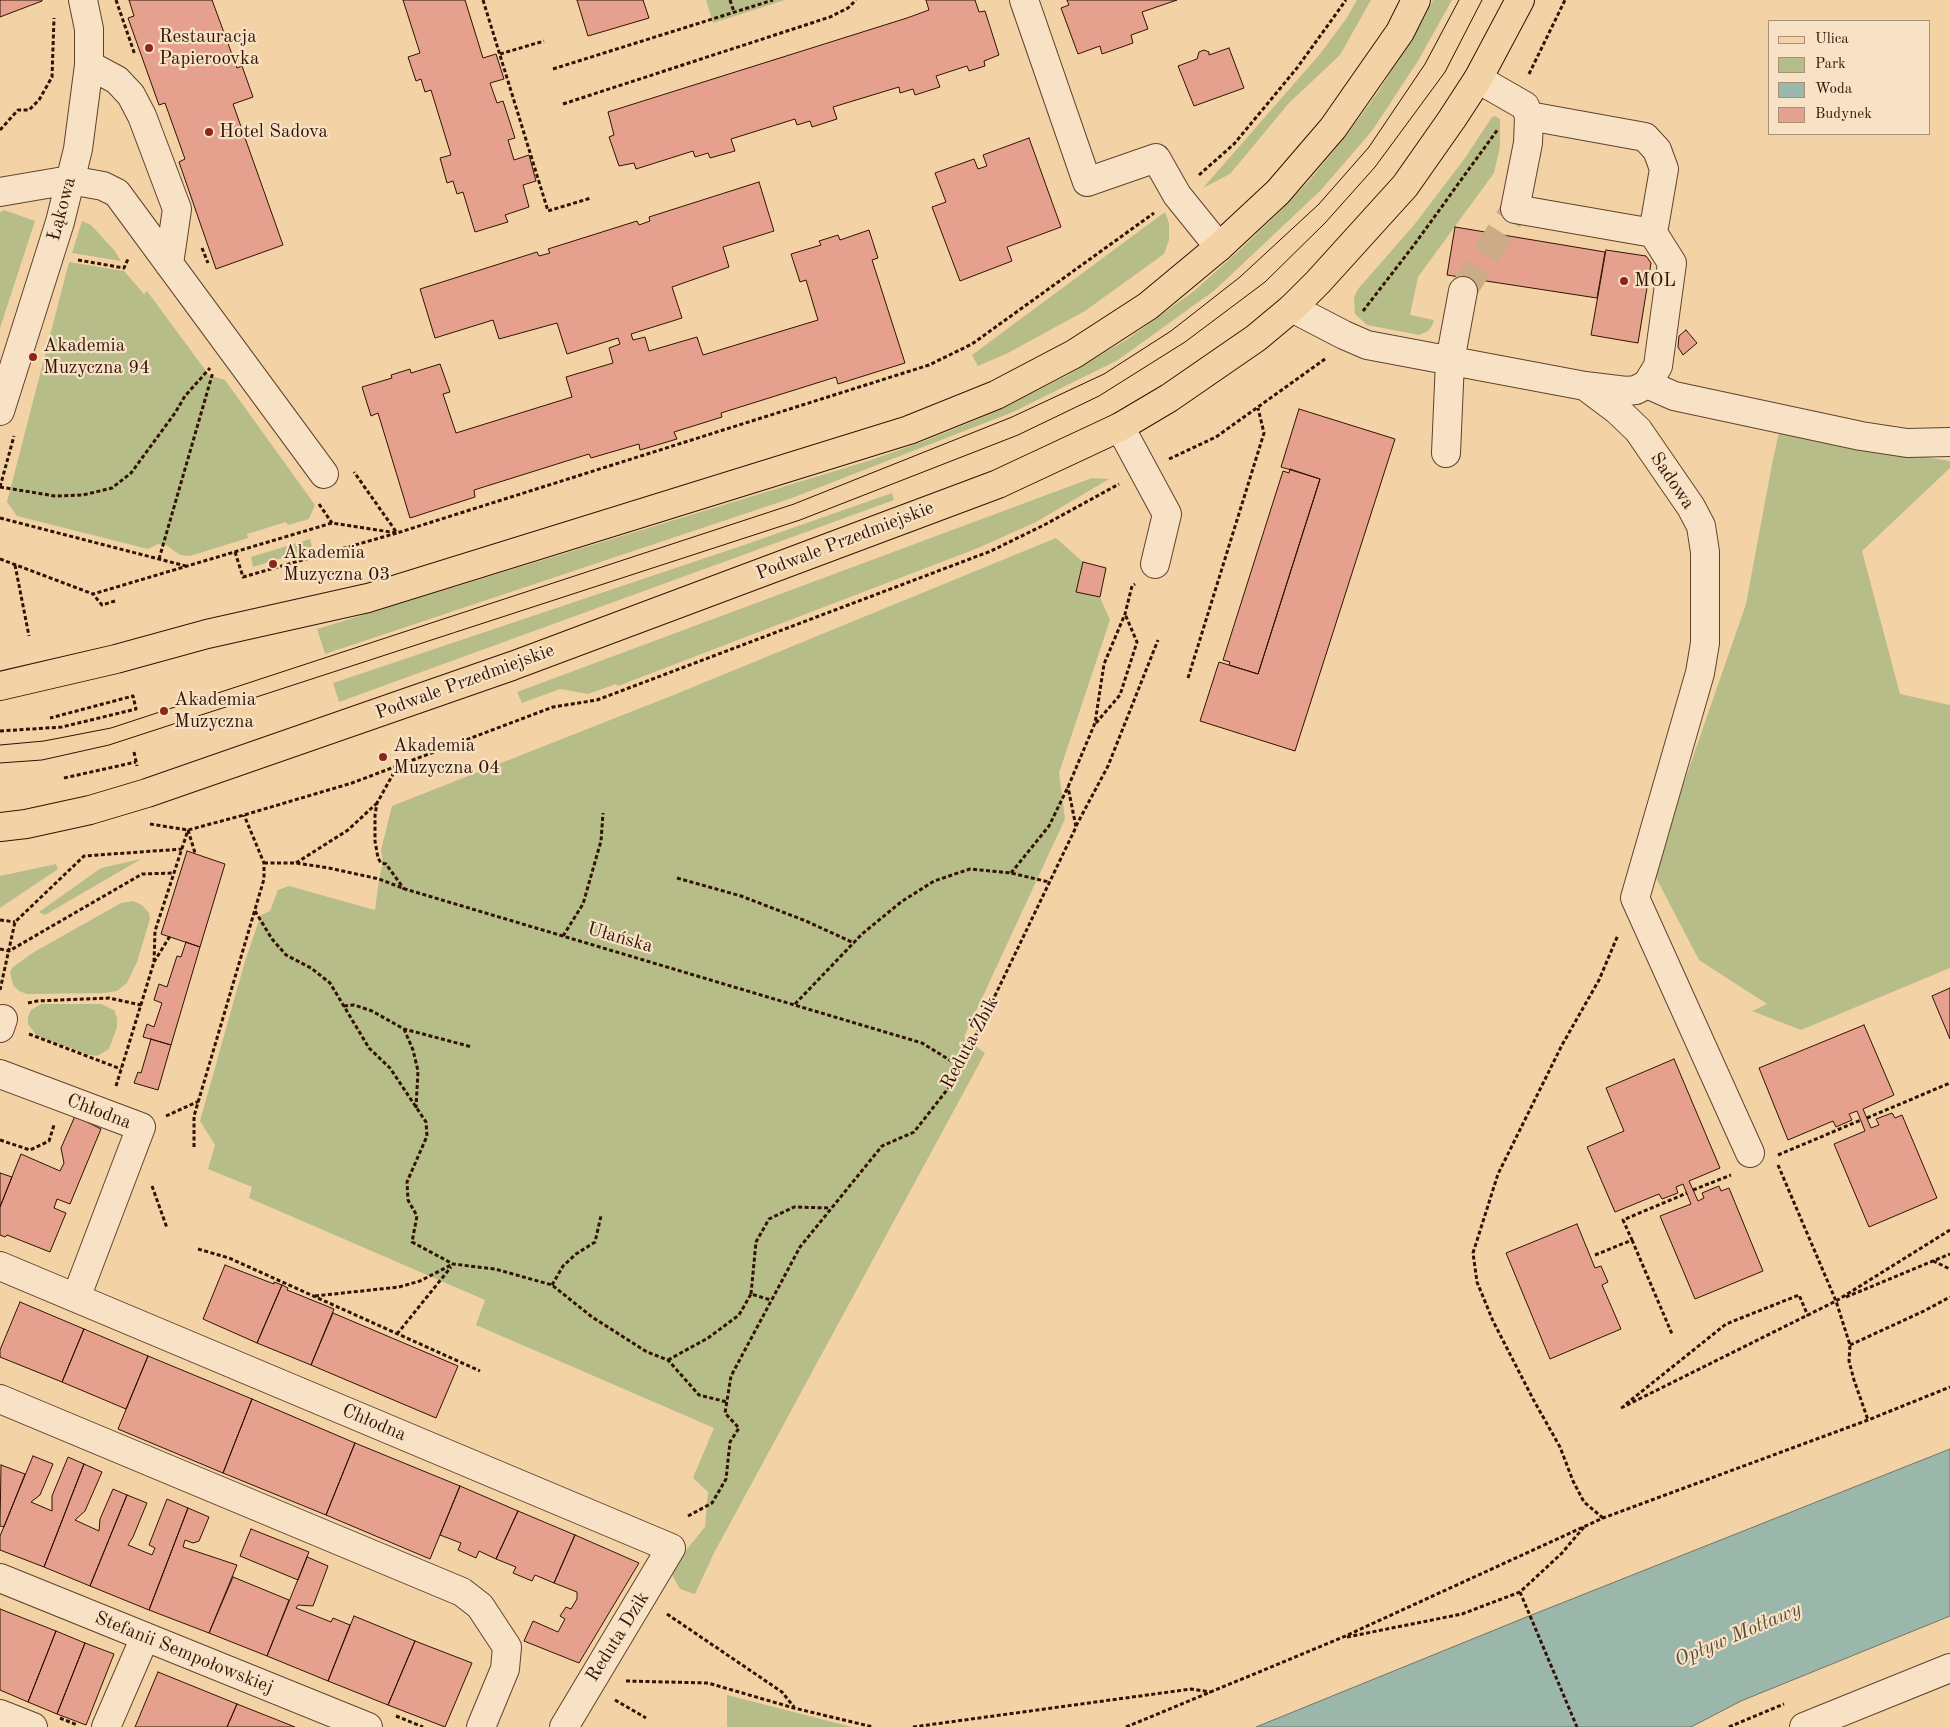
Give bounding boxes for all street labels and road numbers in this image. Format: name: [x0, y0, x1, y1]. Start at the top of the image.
street label: Łąkowa: [43, 175, 81, 243]
street label: Sadowa: [1645, 448, 1699, 514]
street label: Podwale Przedmiejskie: [753, 497, 937, 585]
street label: Podwale Przedmiejskie: [372, 639, 558, 725]
street label: Ułańska: [585, 918, 655, 958]
street label: Reduta Żbik: [936, 993, 1004, 1093]
street label: Chłodna: [64, 1089, 134, 1135]
street label: Chłodna: [339, 1399, 409, 1447]
street label: Reduta Dzik: [581, 1588, 655, 1686]
street label: Stefanii Sempołowskiej: [91, 1607, 277, 1699]

